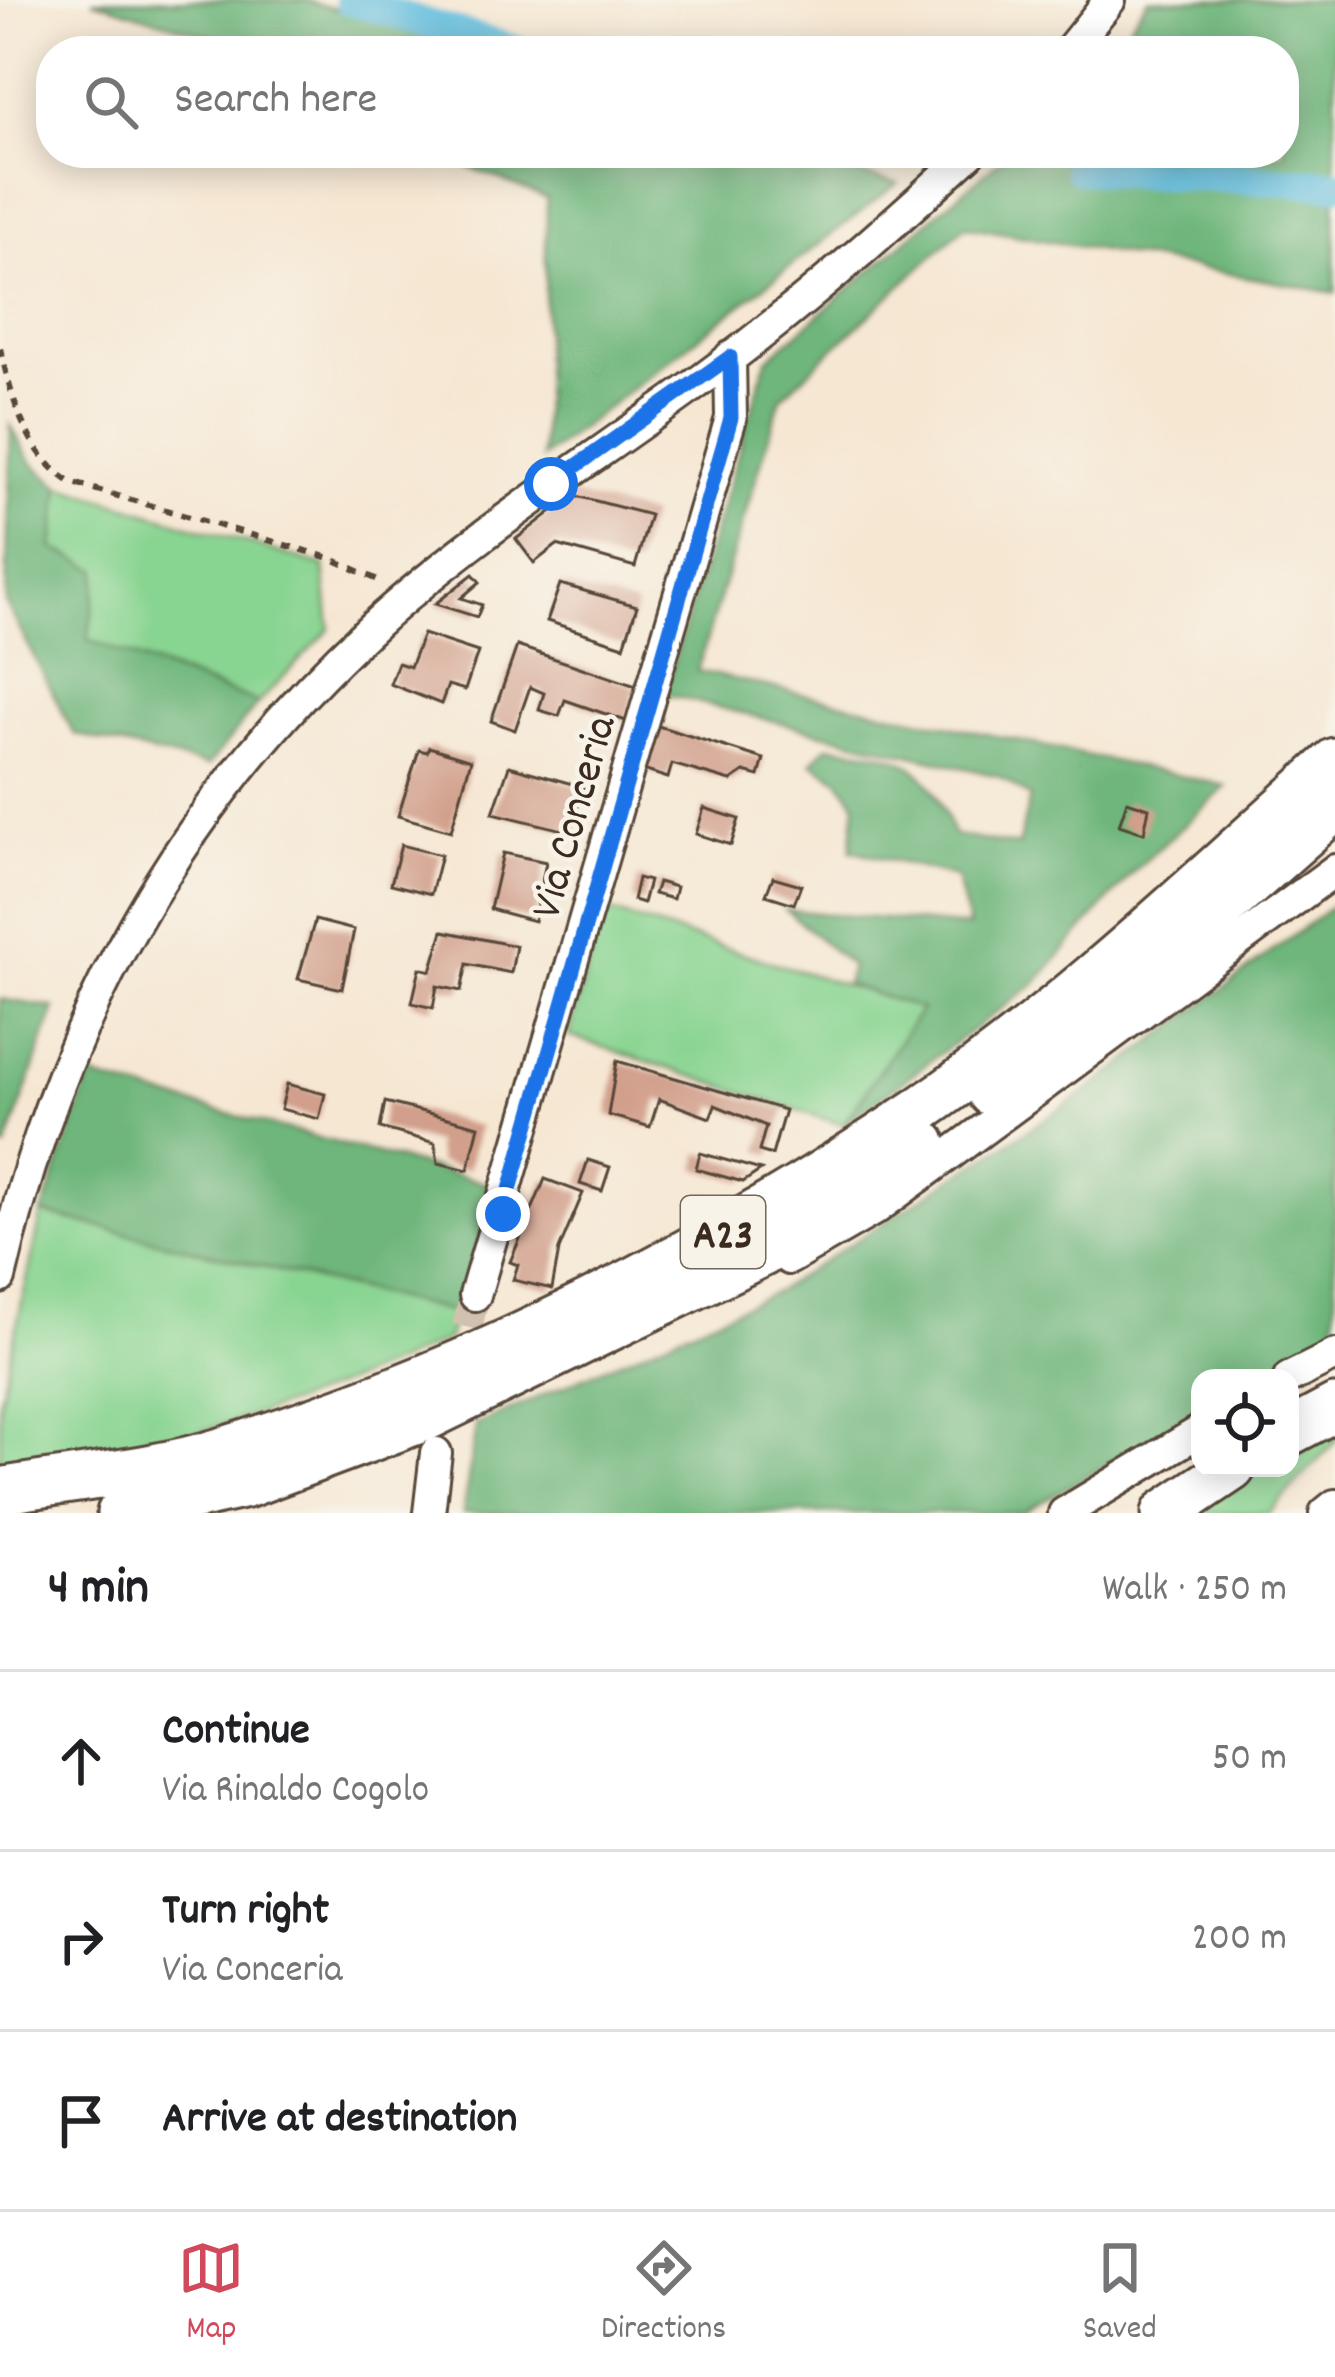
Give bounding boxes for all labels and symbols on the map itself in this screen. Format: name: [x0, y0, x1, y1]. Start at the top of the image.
route start: [524, 457, 578, 511]
street label: Via Conceria: [517, 708, 636, 927]
route end: [476, 1187, 530, 1241]
road number: A23: [681, 1196, 765, 1268]

